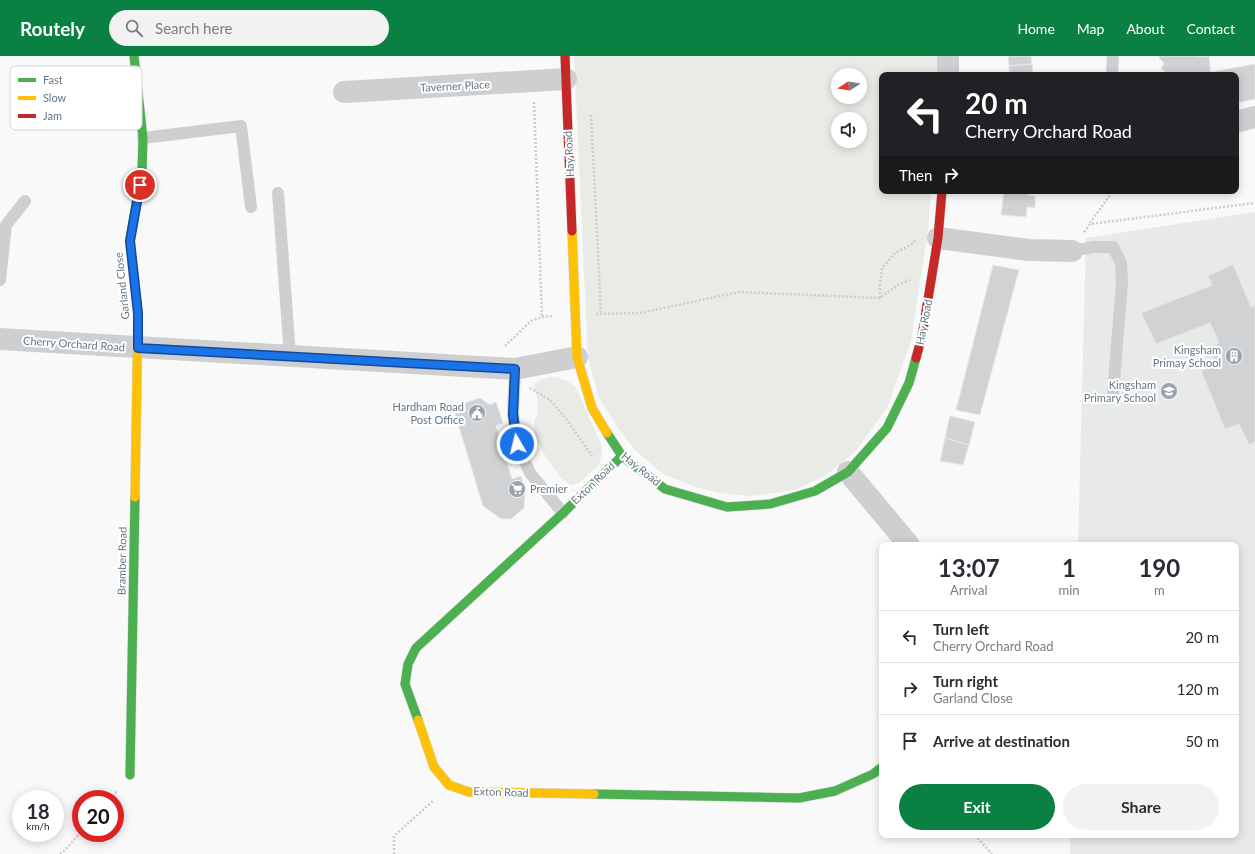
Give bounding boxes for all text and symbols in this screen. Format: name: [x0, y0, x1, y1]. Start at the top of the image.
search box: [109, 10, 389, 46]
text: Routely: [20, 17, 85, 40]
icon: search: [123, 17, 145, 39]
text: Search here: [155, 19, 232, 37]
text: Home: [1017, 20, 1055, 37]
text: Map: [1077, 20, 1104, 37]
text: About: [1126, 20, 1164, 37]
text: Contact: [1186, 20, 1235, 37]
legend: [10, 66, 142, 130]
north arrow: [831, 68, 867, 104]
map controls: [831, 68, 867, 148]
text: Fast: [43, 73, 63, 86]
street label: Taverner Place: [420, 77, 490, 94]
text: 20 m: [965, 86, 1028, 120]
icon: left: [899, 88, 951, 140]
text: Slow: [43, 91, 67, 104]
text: Jam: [43, 109, 62, 122]
button: sound: [831, 112, 867, 148]
text: Cherry Orchard Road: [965, 120, 1132, 142]
street label: Hay Road: [561, 131, 576, 177]
icon: right: [940, 164, 962, 186]
text: Then: [899, 166, 932, 184]
pin: [123, 168, 157, 202]
icon: arrive: [129, 174, 151, 196]
street label: Garland Close: [111, 252, 131, 320]
street label: Hay Road: [913, 298, 934, 346]
street label: Cherry Orchard Road: [23, 333, 125, 354]
place label: Kingsham Primay School: [1153, 343, 1221, 369]
building icon: Kingsham Primay School: [1224, 346, 1244, 366]
place label: Kingsham Primary School: [1084, 378, 1156, 404]
school or university icon: Kingsham Primary School: [1159, 381, 1179, 401]
place label: Hardham Road Post Office: [392, 400, 464, 426]
public building icon: Hardham Road Post Office: [467, 403, 487, 423]
position arrow: [496, 423, 538, 465]
street label: Hay Road: [619, 449, 663, 488]
street label: Exton Road: [568, 459, 617, 507]
supermarket icon: Premier: [507, 479, 527, 499]
place label: Premier: [530, 482, 568, 495]
street label: Bramber Road: [114, 527, 129, 595]
text: 13:07: [938, 553, 1000, 582]
text: 1: [1062, 553, 1076, 582]
text: 190: [1138, 553, 1180, 582]
text: Arrival: [950, 582, 987, 598]
text: min: [1059, 582, 1080, 598]
text: m: [1154, 582, 1165, 598]
text: Turn left: [933, 620, 989, 638]
icon: left: [899, 626, 921, 648]
text: 20 m: [1185, 628, 1219, 646]
text: Cherry Orchard Road: [933, 638, 1054, 654]
text: Turn right: [933, 672, 998, 690]
icon: right: [899, 678, 921, 700]
text: 120 m: [1177, 680, 1219, 698]
text: Garland Close: [933, 690, 1013, 706]
icon: arrive: [899, 730, 921, 752]
text: Arrive at destination: [933, 732, 1070, 750]
text: 50 m: [1185, 732, 1219, 750]
street label: Exton Road: [473, 784, 529, 799]
button: Exit: [899, 784, 1055, 830]
button: Share: [1063, 784, 1219, 830]
speed limit sign: 20: [72, 790, 124, 842]
text: 18: [26, 799, 50, 823]
text: km/h: [26, 820, 50, 832]

